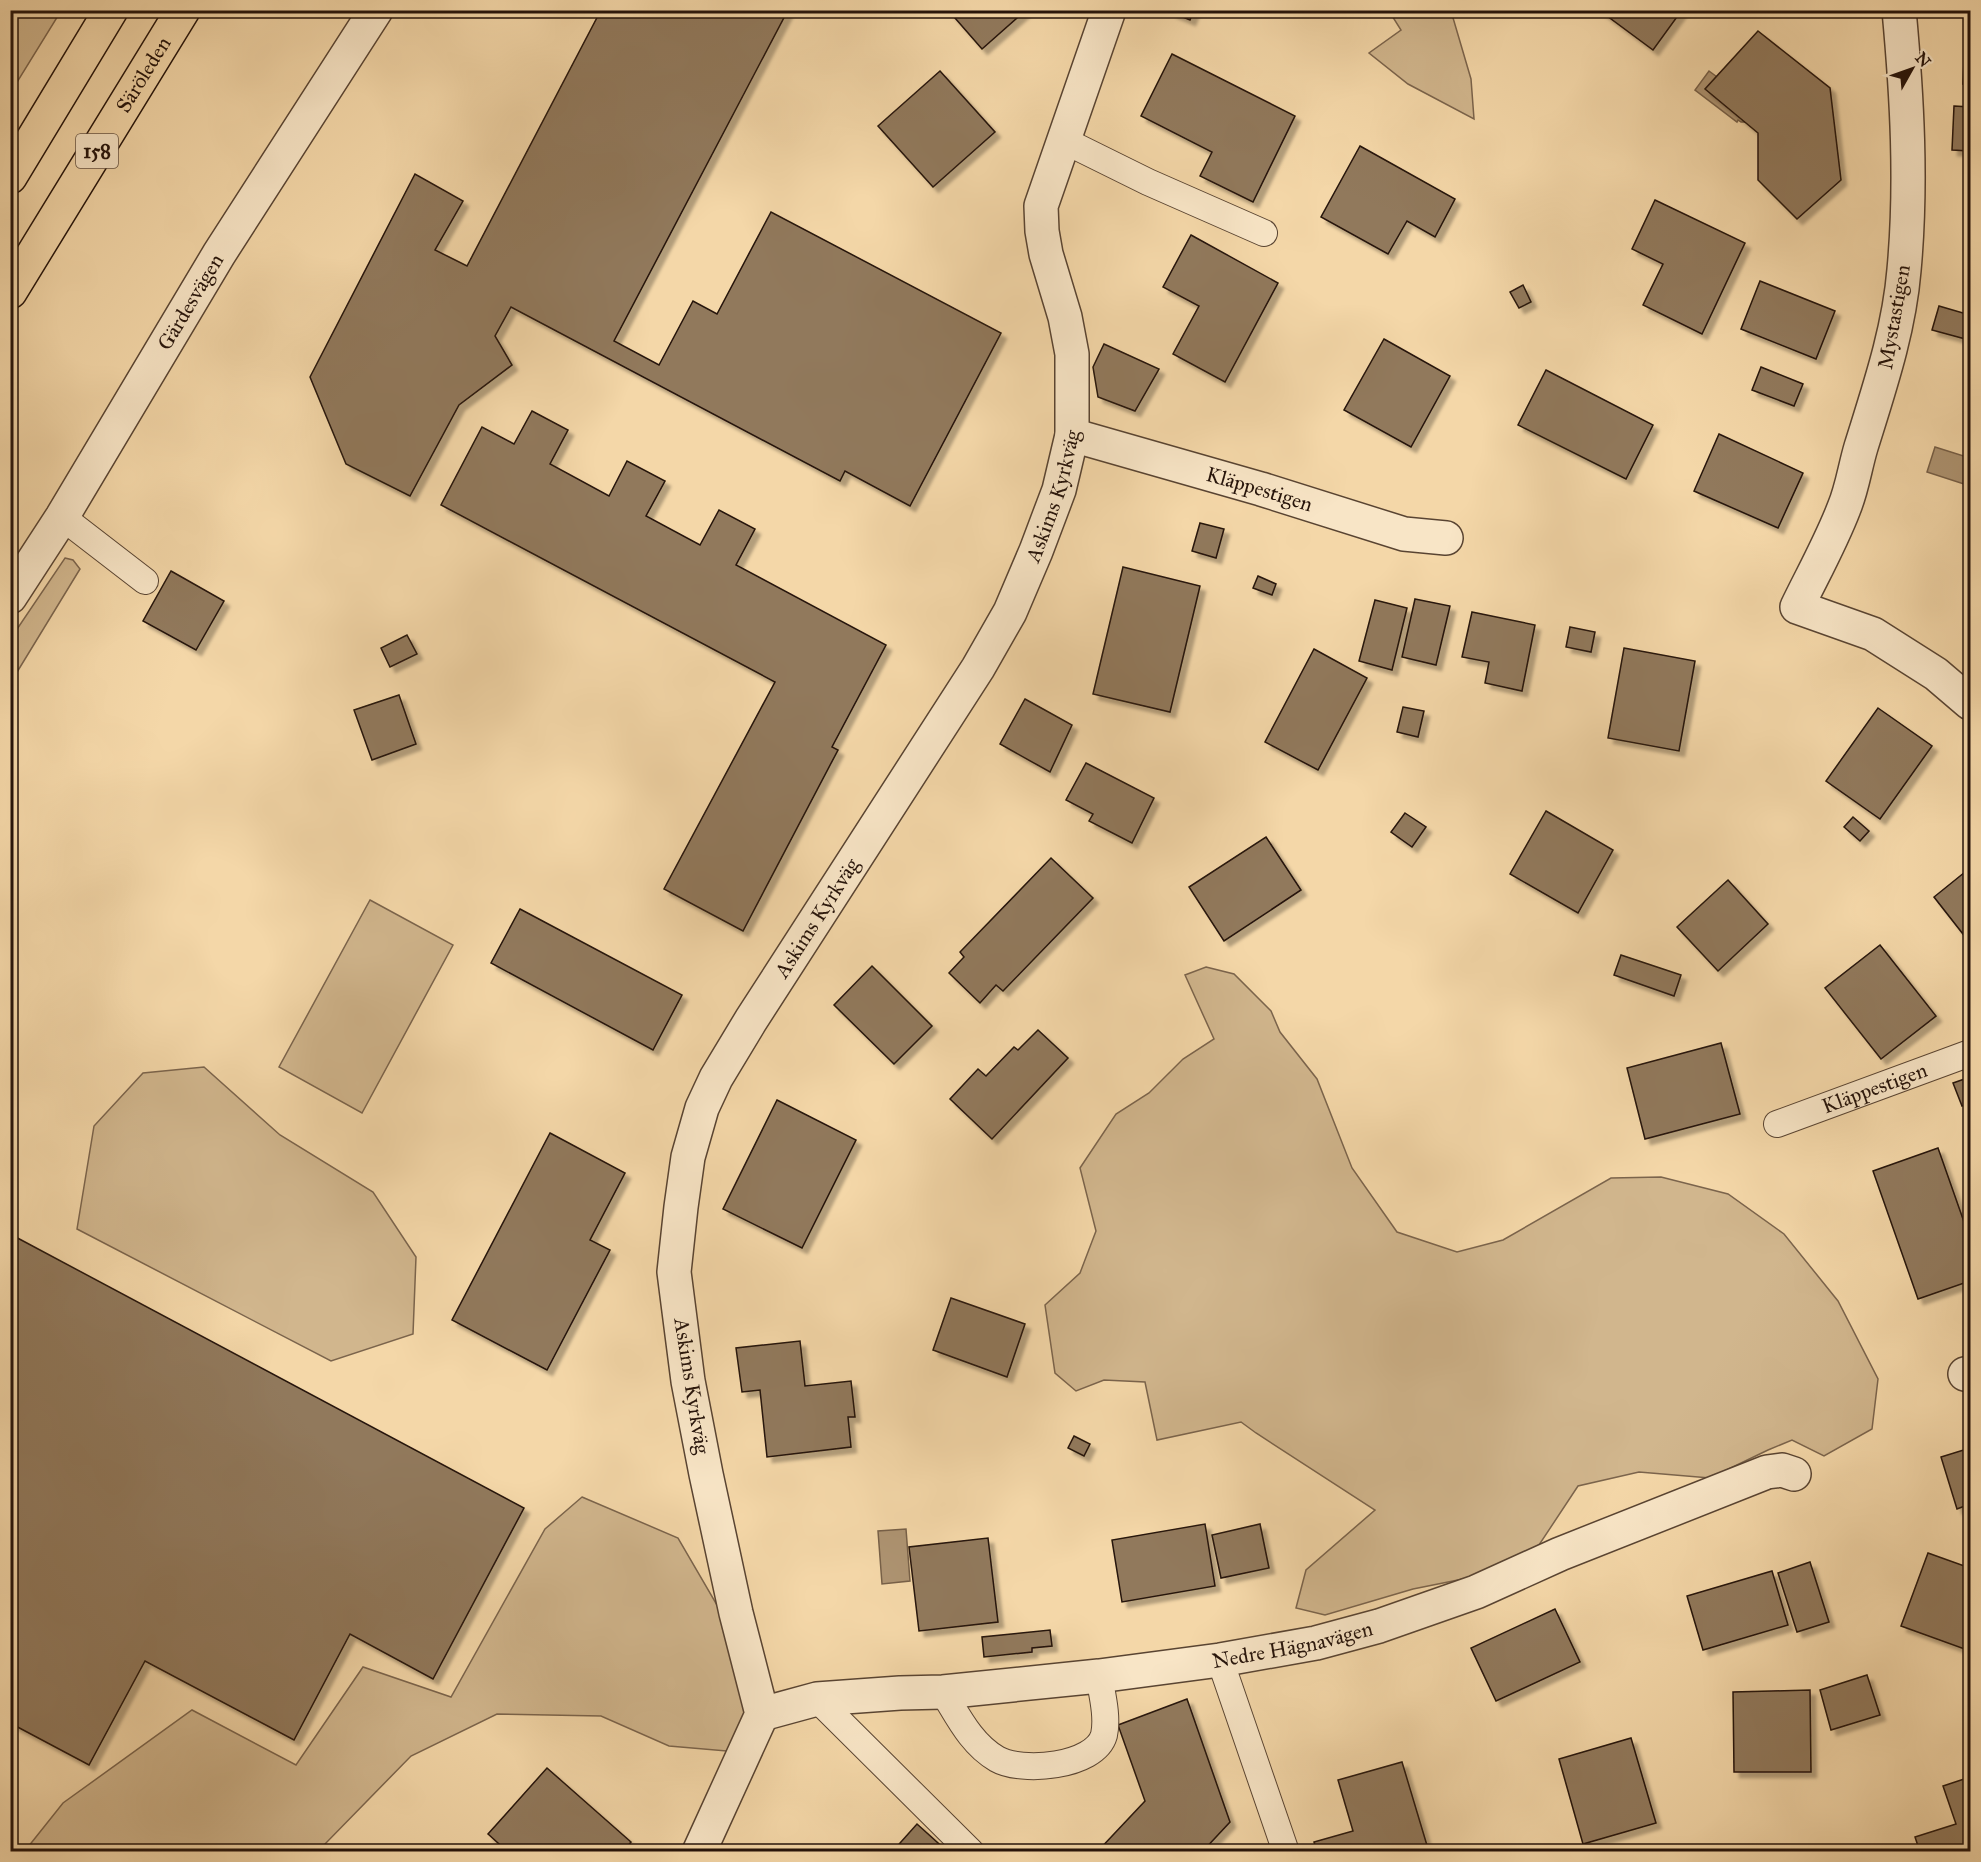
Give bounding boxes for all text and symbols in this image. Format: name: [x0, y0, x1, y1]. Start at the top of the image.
street label: Säröleden: [110, 32, 177, 117]
north arrow: [1882, 39, 1942, 99]
text: N: [1911, 48, 1935, 71]
road number: 158: [76, 134, 118, 168]
street label: Gärdesvägen: [152, 249, 229, 355]
street label: Mystastigen: [1872, 263, 1916, 371]
street label: Askims Kyrkväg: [1019, 427, 1086, 567]
street label: Kläppestigen: [1203, 461, 1316, 517]
street label: Askims Kyrkväg: [768, 853, 865, 983]
street label: Kläppestigen: [1818, 1057, 1931, 1119]
street label: Askims Kyrkväg: [668, 1315, 716, 1456]
street label: Nedre Hägnavägen: [1210, 1615, 1376, 1674]

